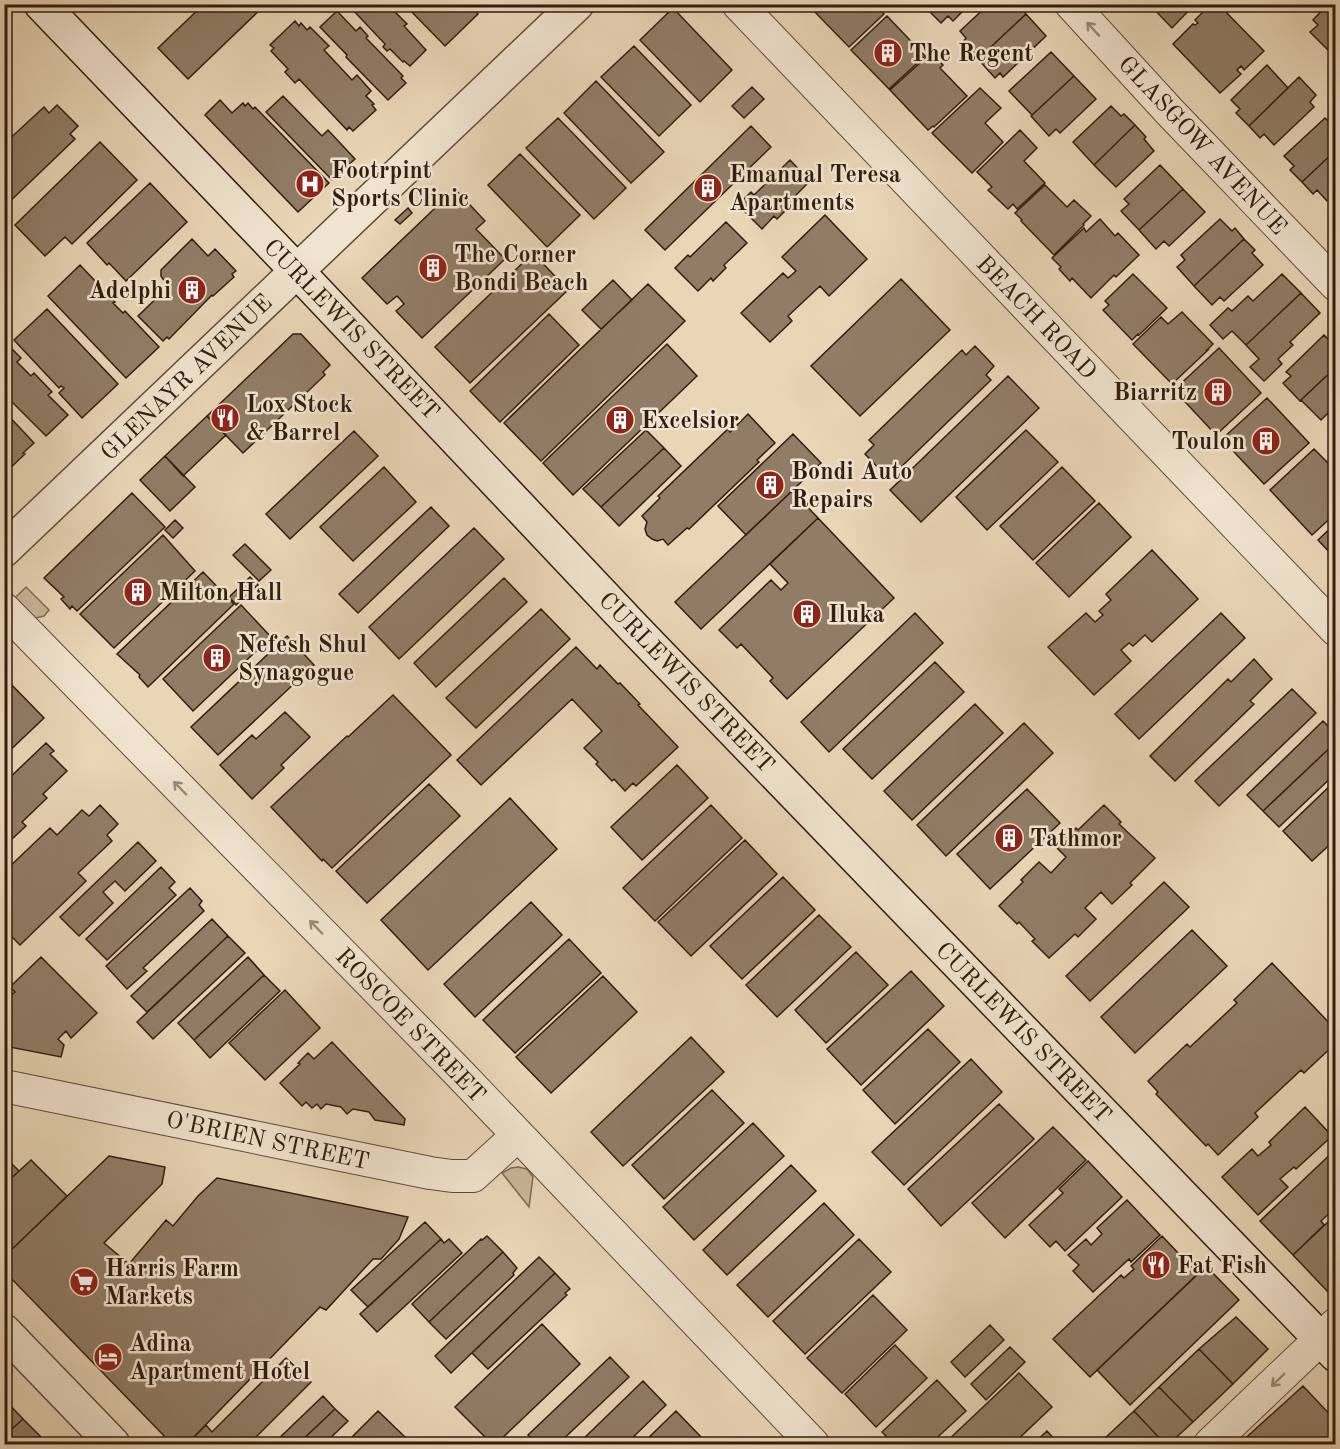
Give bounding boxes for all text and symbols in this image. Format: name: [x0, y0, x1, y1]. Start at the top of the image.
one-way arrow: [1086, 21, 1100, 36]
building icon: The Regent: [872, 37, 904, 69]
place label: The Regent: [909, 43, 1033, 67]
street label: GLASGOW AVENUE: [1113, 52, 1290, 240]
place label: Footrpint Sports Clinic: [331, 160, 469, 212]
place label: Emanual Teresa Apartments: [729, 164, 901, 216]
hospital icon: Footrpint Sports Clinic: [294, 168, 326, 200]
building icon: Emanual Teresa Apartments: [692, 172, 724, 204]
street label: CURLEWIS STREET: [258, 235, 443, 425]
place label: The Corner Bondi Beach: [454, 244, 588, 296]
building icon: The Corner Bondi Beach: [417, 252, 449, 284]
street label: BEACH ROAD: [971, 252, 1100, 385]
building icon: Adelphi: [176, 274, 208, 306]
place label: Adelphi: [89, 280, 171, 304]
street label: GLENAYR AVENUE: [97, 291, 278, 466]
building icon: Biarritz: [1202, 376, 1234, 408]
place label: Biarritz: [1113, 382, 1197, 406]
place label: Lox Stock & Barrel: [246, 394, 353, 446]
restaurant icon: Lox Stock & Barrel: [209, 402, 241, 434]
building icon: Excelsior: [604, 404, 636, 436]
place label: Excelsior: [641, 410, 739, 434]
building icon: Toulon: [1250, 425, 1282, 457]
place label: Toulon: [1171, 431, 1245, 455]
place label: Bondi Auto Repairs: [791, 461, 912, 513]
building icon: Bondi Auto Repairs: [754, 469, 786, 501]
building icon: Milton Hall: [122, 576, 154, 608]
place label: Milton Hall: [159, 582, 283, 606]
street label: CURLEWIS STREET: [593, 588, 778, 778]
building icon: Iluka: [791, 598, 823, 630]
place label: Iluka: [828, 604, 885, 628]
place label: Nefesh Shul Synagogue: [238, 634, 367, 686]
building icon: Nefesh Shul Synagogue: [201, 642, 233, 674]
one-way arrow: [172, 781, 187, 796]
building icon: Tathmor: [993, 822, 1025, 854]
place label: Tathmor: [1030, 828, 1122, 852]
one-way arrow: [309, 920, 323, 935]
street label: CURLEWIS STREET: [930, 938, 1115, 1128]
street label: ROSCOE STREET: [330, 945, 489, 1108]
street label: O'BRIEN STREET: [164, 1109, 371, 1175]
restaurant icon: Fat Fish: [1140, 1249, 1172, 1281]
place label: Fat Fish: [1177, 1255, 1267, 1279]
place label: Harris Farm Markets: [105, 1258, 239, 1310]
supermarket icon: Harris Farm Markets: [68, 1266, 100, 1298]
place label: Adina Apartment Hotel: [129, 1333, 310, 1385]
hotel icon: Adina Apartment Hotel: [92, 1341, 124, 1373]
one-way arrow: [1270, 1372, 1285, 1387]

